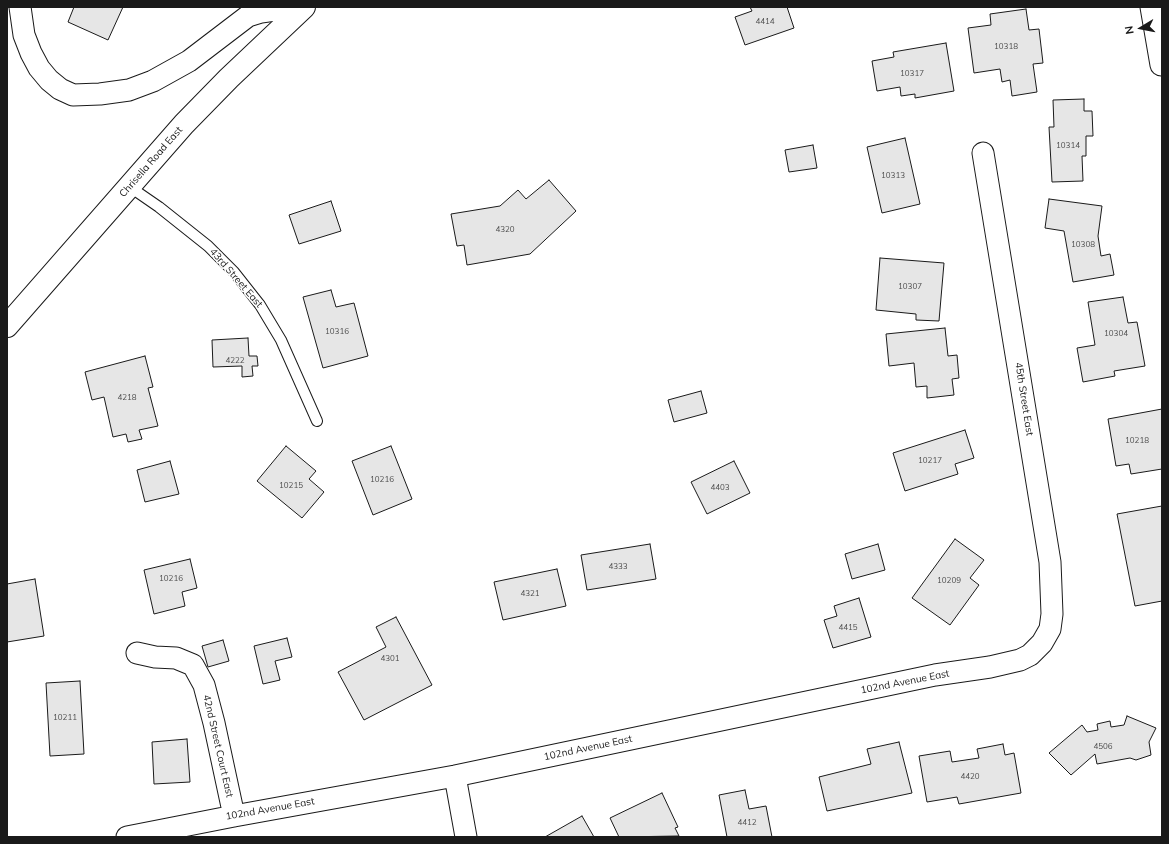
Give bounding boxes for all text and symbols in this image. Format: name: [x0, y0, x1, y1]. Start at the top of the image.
north arrow: [1121, 8, 1161, 48]
house number: 4414: [755, 17, 775, 27]
text: N: [1122, 25, 1137, 35]
house number: 10318: [994, 42, 1018, 52]
house number: 10317: [900, 69, 924, 79]
street label: Chrisella Road East: [117, 124, 185, 200]
house number: 10314: [1056, 141, 1080, 151]
house number: 10313: [881, 171, 905, 181]
house number: 4320: [495, 225, 515, 235]
house number: 10308: [1071, 240, 1095, 250]
street label: 43rd Street East: [207, 246, 265, 310]
house number: 10307: [898, 282, 922, 292]
house number: 10316: [325, 327, 349, 337]
house number: 10304: [1104, 329, 1128, 339]
house number: 4222: [225, 356, 245, 366]
street label: 45th Street East: [1012, 361, 1036, 437]
house number: 4218: [117, 393, 137, 403]
house number: 10218: [1125, 436, 1149, 446]
house number: 10217: [918, 456, 942, 466]
house number: 10216: [370, 475, 394, 485]
house number: 10215: [279, 481, 303, 491]
house number: 4403: [710, 483, 730, 493]
house number: 4333: [608, 562, 628, 572]
house number: 10216: [159, 574, 183, 584]
house number: 10209: [937, 576, 961, 586]
house number: 4321: [520, 589, 540, 599]
house number: 4415: [838, 623, 858, 633]
house number: 4301: [380, 654, 400, 664]
street label: 102nd Avenue East: [860, 668, 950, 696]
street label: 42nd Street Court East: [200, 694, 236, 798]
house number: 10211: [53, 713, 77, 723]
street label: 102nd Avenue East: [543, 733, 633, 763]
house number: 4506: [1093, 742, 1113, 752]
house number: 4420: [960, 772, 980, 782]
street label: 102nd Avenue East: [225, 795, 315, 823]
house number: 4412: [737, 818, 757, 828]

